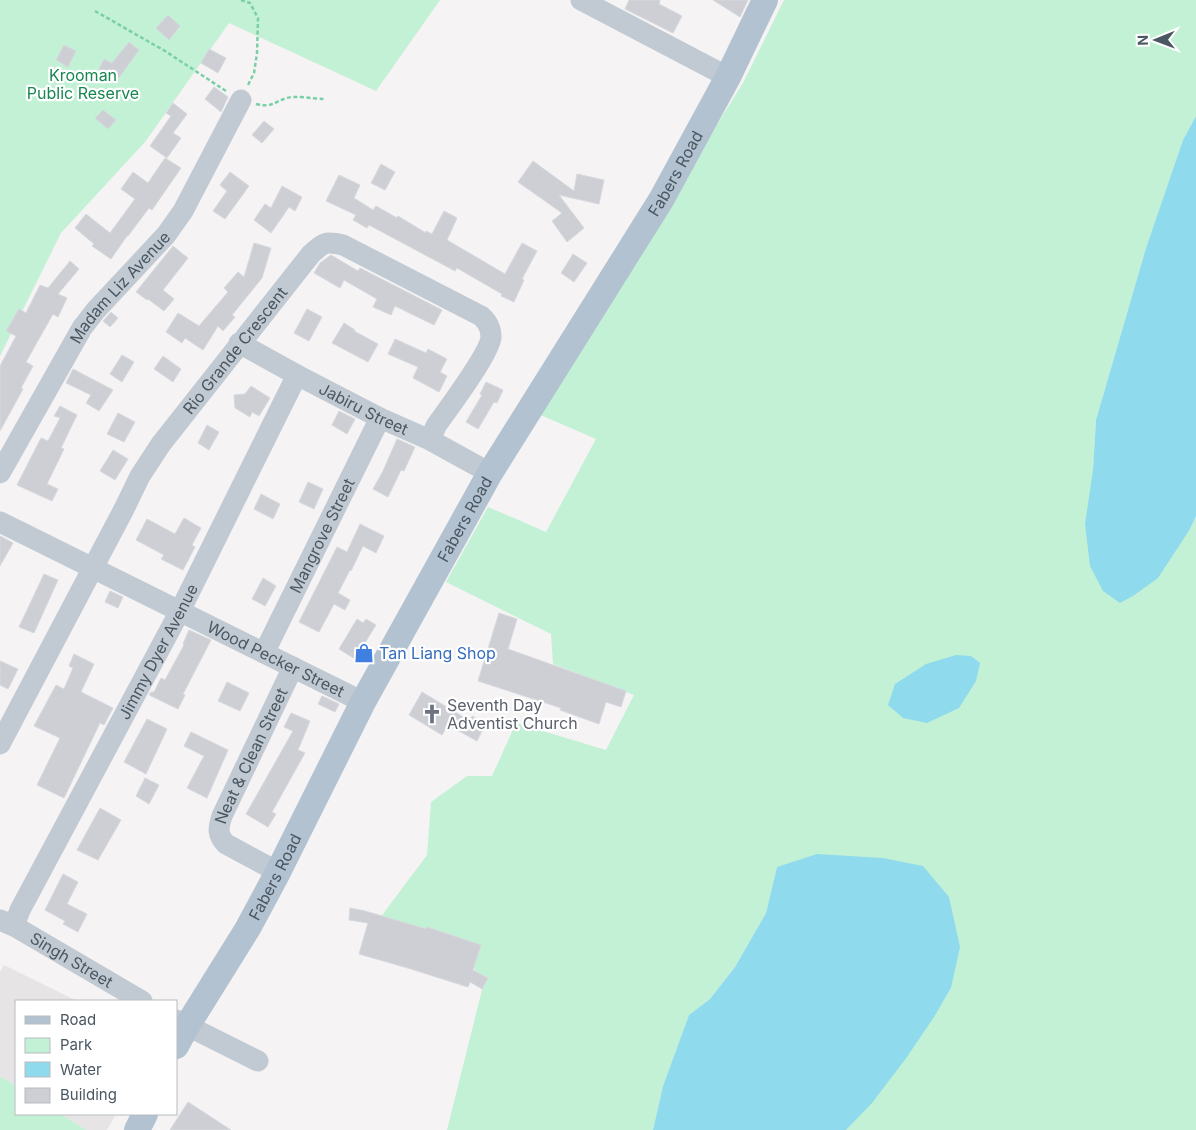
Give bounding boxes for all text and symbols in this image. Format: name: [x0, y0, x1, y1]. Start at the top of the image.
north arrow: [1131, 15, 1181, 65]
text: N: [1134, 35, 1151, 46]
park label: Krooman Public Reserve: [27, 65, 139, 103]
street label: Fabers Road: [643, 127, 707, 220]
street label: Madam Liz Avenue: [65, 227, 174, 347]
street label: Rio Grande Crescent: [179, 283, 291, 418]
street label: Jabiru Street: [316, 378, 411, 439]
street label: Fabers Road: [433, 473, 496, 565]
street label: Mangrove Street: [285, 475, 359, 596]
street label: Jimmy Dyer Avenue: [114, 580, 202, 723]
street label: Wood Pecker Street: [204, 616, 348, 701]
shop icon: Tan Liang Shop: [353, 642, 375, 664]
place label: Tan Liang Shop: [379, 643, 496, 663]
street label: Neat & Clean Street: [210, 685, 292, 826]
place label: Seventh Day Adventist Church: [447, 695, 578, 733]
church icon: Seventh Day Adventist Church: [421, 703, 443, 725]
street label: Fabers Road: [244, 830, 306, 924]
street label: Singh Street: [27, 928, 117, 992]
legend: [15, 1000, 178, 1115]
text: Road: [60, 1010, 96, 1029]
text: Park: [60, 1035, 93, 1054]
text: Water: [60, 1060, 102, 1079]
text: Building: [60, 1085, 117, 1104]

